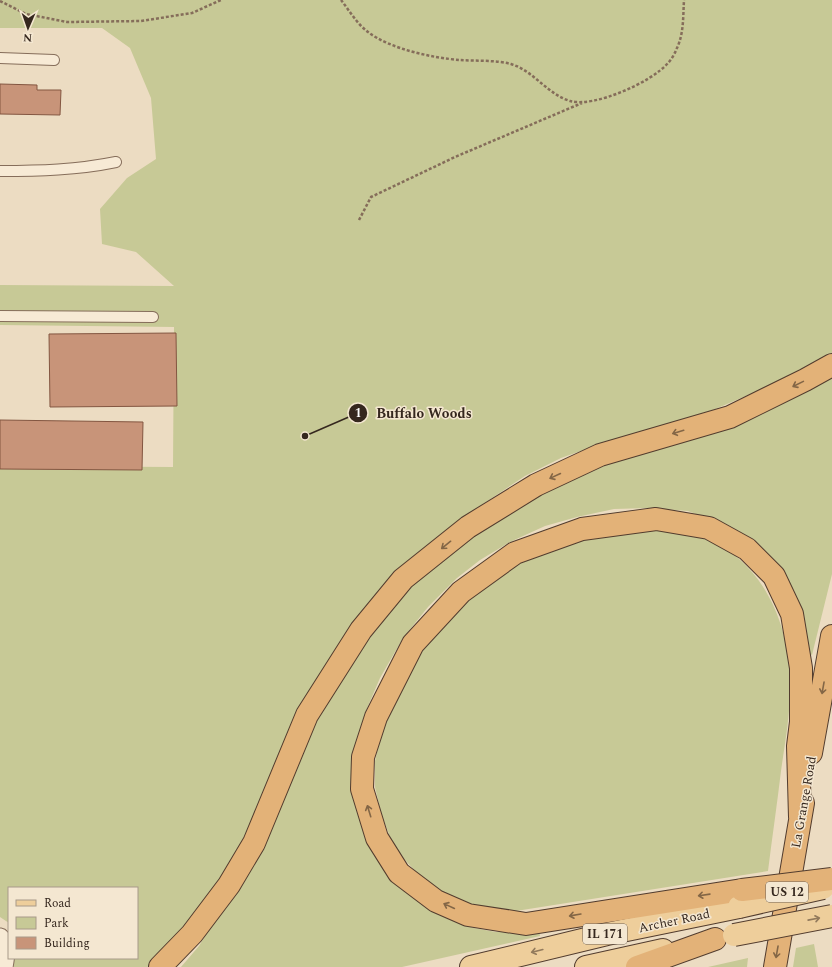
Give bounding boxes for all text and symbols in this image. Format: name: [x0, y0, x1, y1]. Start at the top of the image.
north arrow: [8, 8, 48, 48]
text: N: [23, 29, 32, 46]
one-way arrow: [792, 381, 804, 388]
callout: Buffalo Woods: [348, 400, 480, 426]
text: Buffalo Woods: [376, 403, 472, 424]
text: 1: [355, 404, 361, 423]
one-way arrow: [671, 429, 684, 436]
one-way arrow: [550, 473, 562, 480]
one-way arrow: [440, 540, 451, 549]
one-way arrow: [819, 682, 827, 695]
street label: La Grange Road: [786, 755, 822, 850]
one-way arrow: [365, 804, 372, 817]
road number: US 12: [766, 882, 808, 902]
legend: [8, 887, 138, 959]
one-way arrow: [698, 891, 711, 899]
text: Road: [44, 894, 71, 913]
one-way arrow: [443, 902, 455, 910]
street label: Archer Road: [637, 904, 712, 938]
one-way arrow: [569, 911, 582, 919]
text: Park: [44, 914, 69, 933]
one-way arrow: [807, 915, 820, 923]
road number: IL 171: [583, 924, 627, 944]
text: Building: [44, 934, 90, 953]
one-way arrow: [773, 946, 781, 959]
one-way arrow: [531, 947, 544, 955]

